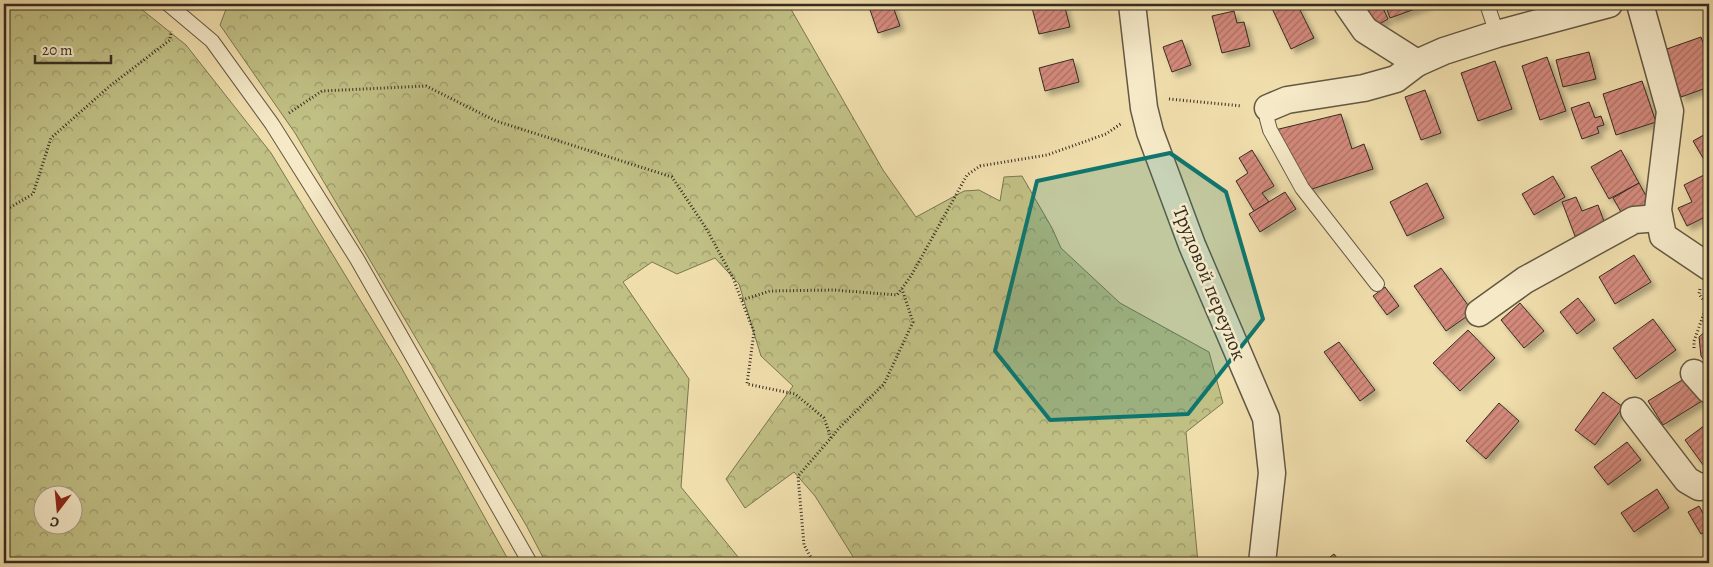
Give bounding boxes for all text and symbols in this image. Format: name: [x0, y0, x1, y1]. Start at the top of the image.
scale bar: [35, 32, 111, 64]
text: 20 m: [42, 40, 73, 60]
street label: Трудовой переулок: [1166, 202, 1253, 364]
north arrow: [32, 484, 82, 534]
text: С: [47, 512, 61, 532]

